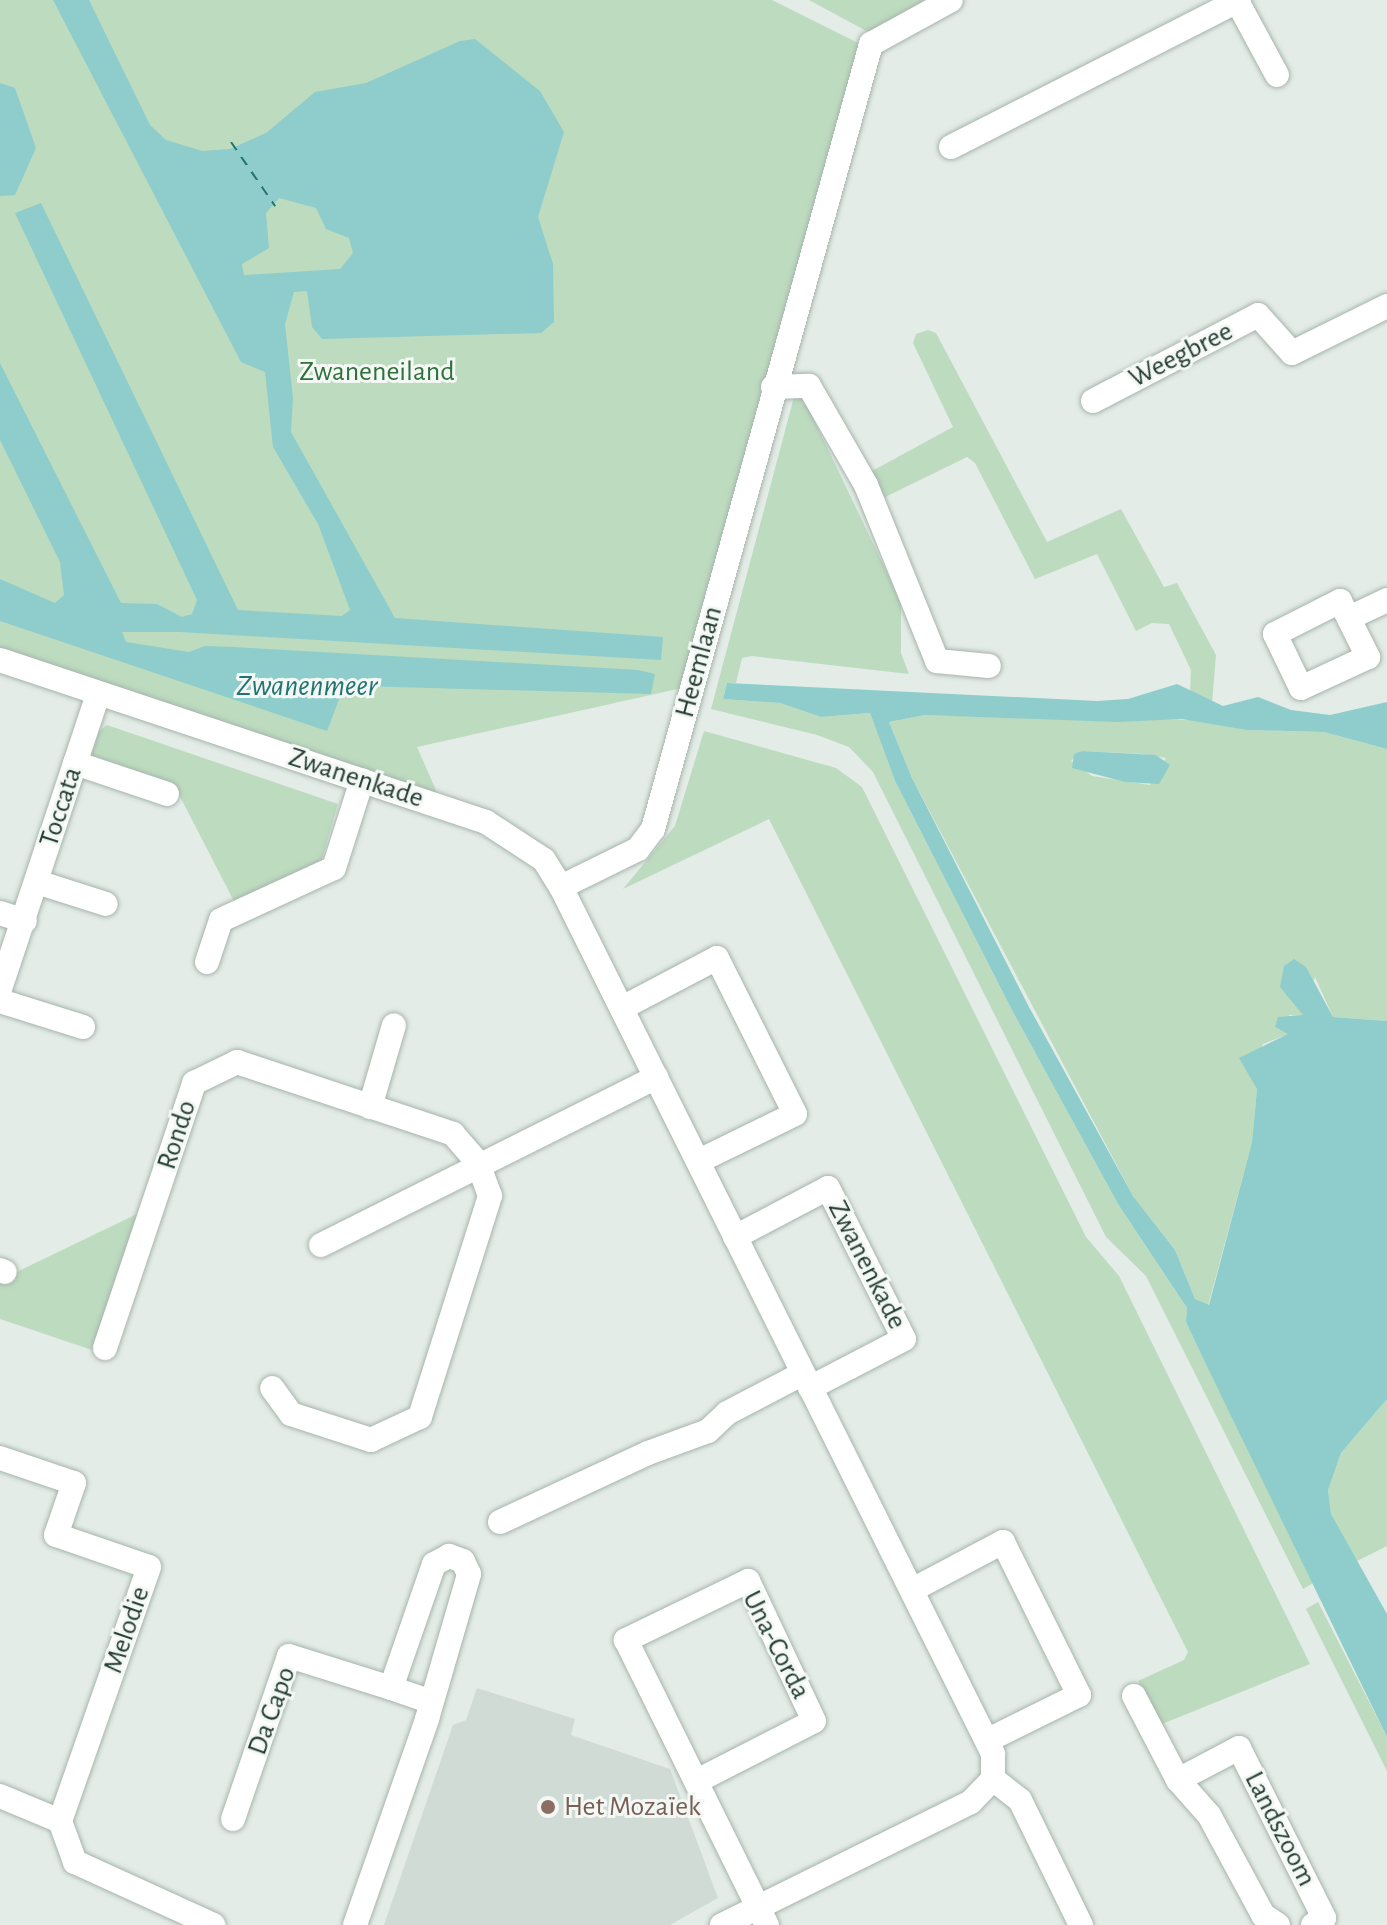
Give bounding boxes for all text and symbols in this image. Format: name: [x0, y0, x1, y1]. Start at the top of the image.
street label: Weegbree: [1124, 315, 1238, 395]
park label: Zwaneneiland: [299, 355, 455, 389]
street label: Heemlaan: [668, 603, 730, 721]
water label: Zwanenmeer: [237, 668, 377, 704]
street label: Zwanenkade: [284, 740, 428, 816]
street label: Toccata: [32, 763, 90, 851]
street label: Rondo: [150, 1096, 204, 1174]
street label: Zwanenkade: [820, 1195, 914, 1335]
street label: Melodie: [97, 1582, 157, 1678]
street label: Una-Corda: [735, 1585, 817, 1705]
street label: Da Capo: [241, 1662, 303, 1760]
street label: Landszoom: [1237, 1766, 1323, 1892]
place label: Het Mozaïek: [564, 1790, 701, 1824]
marker: Het Mozaïek: [539, 1798, 557, 1816]

